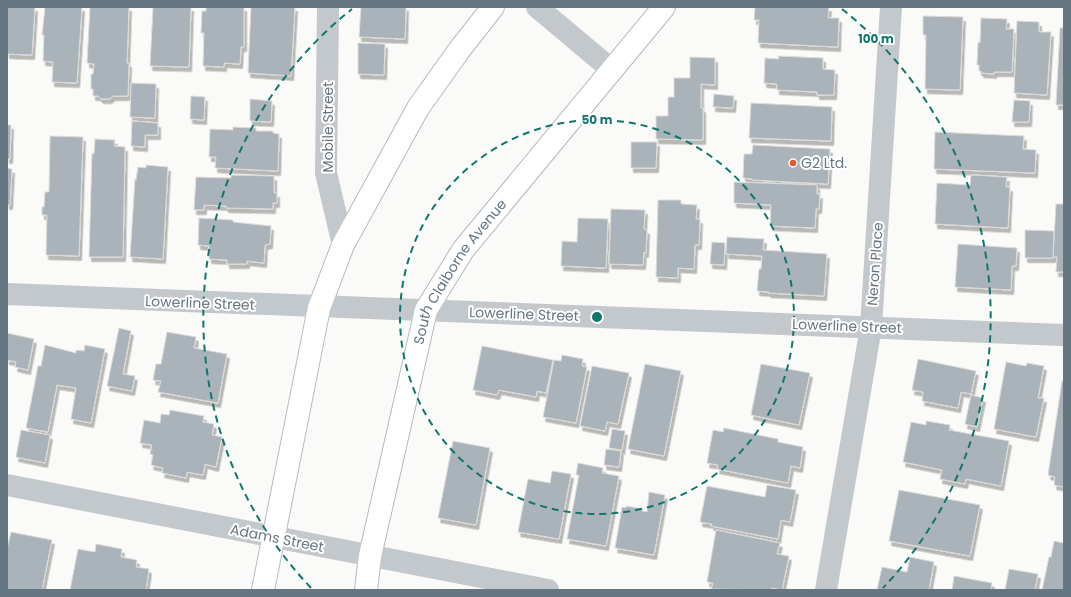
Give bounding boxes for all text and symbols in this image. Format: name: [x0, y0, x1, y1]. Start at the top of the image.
text: 100 m: [858, 30, 894, 47]
street label: Mobile Street: [318, 82, 338, 172]
text: 50 m: [582, 111, 613, 128]
place label: G2 Ltd.: [801, 153, 847, 173]
marker: G2 Ltd.: [788, 158, 798, 168]
street label: South Claiborne Avenue: [408, 195, 511, 346]
street label: Neron Place: [862, 221, 888, 306]
street label: Lowerline Street: [145, 291, 255, 315]
street label: Lowerline Street: [469, 302, 579, 326]
centre of rings: [590, 310, 604, 324]
street label: Lowerline Street: [792, 314, 902, 338]
street label: Adams Street: [229, 519, 325, 557]

